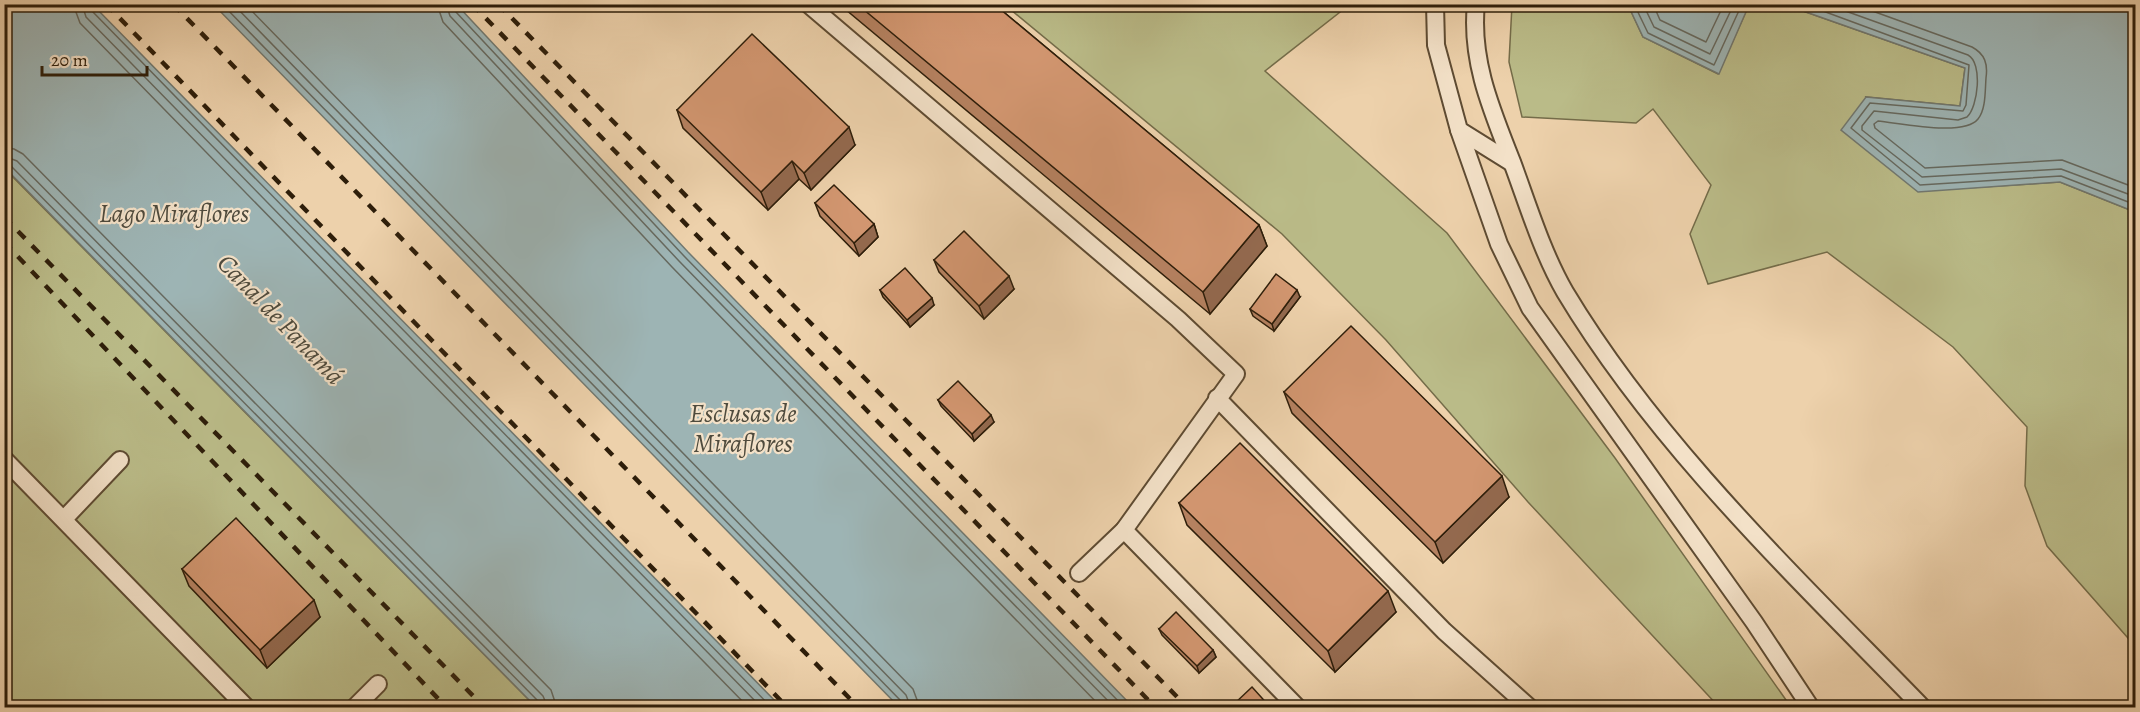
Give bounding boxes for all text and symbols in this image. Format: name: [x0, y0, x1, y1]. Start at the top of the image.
scale bar: [42, 39, 147, 77]
text: 20 m: [51, 48, 88, 72]
water label: Lago Miraflores: [99, 196, 249, 231]
water label: Canal de Panamá: [209, 246, 352, 392]
water label: Esclusas de Miraflores: [689, 396, 797, 461]

